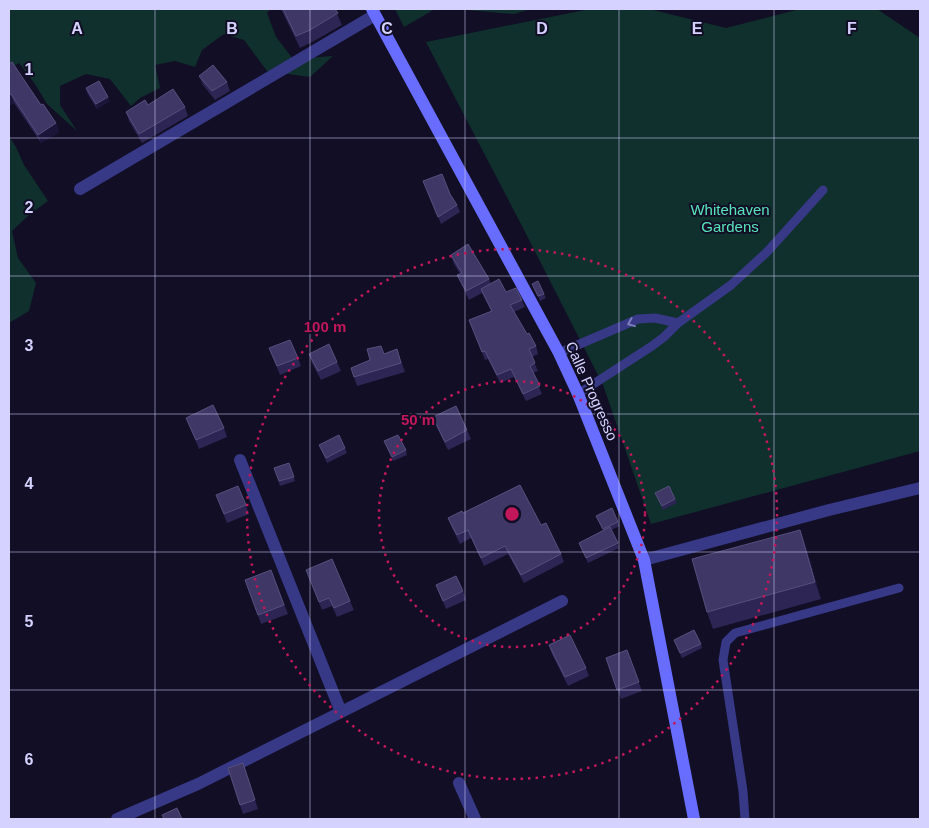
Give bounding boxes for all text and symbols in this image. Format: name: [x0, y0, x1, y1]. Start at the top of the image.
text: A: [71, 20, 83, 37]
text: B: [226, 20, 238, 37]
text: C: [381, 20, 393, 37]
text: D: [536, 20, 548, 37]
text: E: [692, 20, 703, 37]
text: F: [847, 20, 857, 37]
text: 1: [25, 61, 34, 78]
text: 2: [25, 199, 34, 216]
park label: Whitehaven Gardens: [690, 201, 770, 235]
one-way arrow: [627, 316, 636, 327]
text: 100 m: [304, 318, 346, 335]
text: 3: [25, 337, 34, 354]
street label: Calle Progresso: [563, 339, 621, 443]
text: 50 m: [401, 411, 435, 428]
text: 4: [25, 475, 34, 492]
centre of rings: [503, 505, 521, 523]
text: 5: [25, 613, 34, 630]
text: 6: [25, 751, 34, 768]

